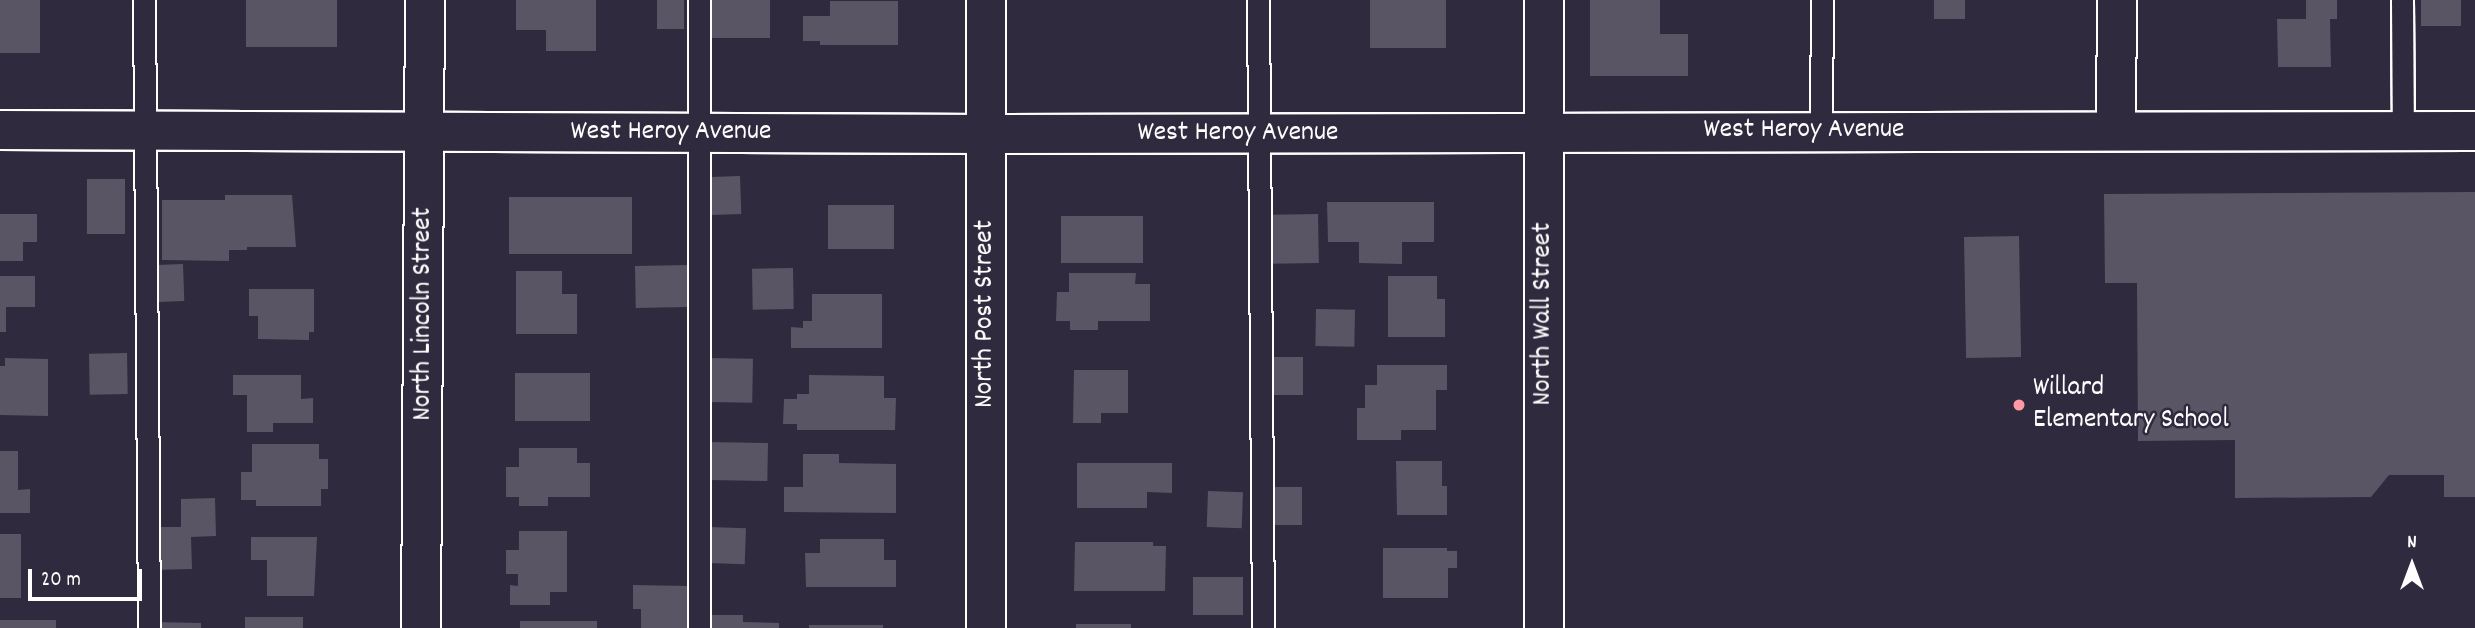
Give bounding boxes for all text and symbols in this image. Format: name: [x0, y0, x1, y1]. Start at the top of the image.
street label: West Heroy Avenue: [1704, 114, 1904, 148]
street label: West Heroy Avenue: [571, 116, 771, 150]
street label: West Heroy Avenue: [1138, 117, 1338, 151]
street label: North Lincoln Street: [407, 207, 441, 421]
street label: North Post Street: [969, 220, 1003, 408]
street label: North Wall Street: [1527, 222, 1561, 406]
place label: Willard Elementary School: [2033, 372, 2229, 438]
marker: Willard Elementary School: [2011, 397, 2027, 413]
north arrow: [2377, 530, 2447, 600]
text: N: [2407, 530, 2417, 557]
scale bar: [32, 554, 145, 598]
text: 20 m: [41, 566, 81, 596]

